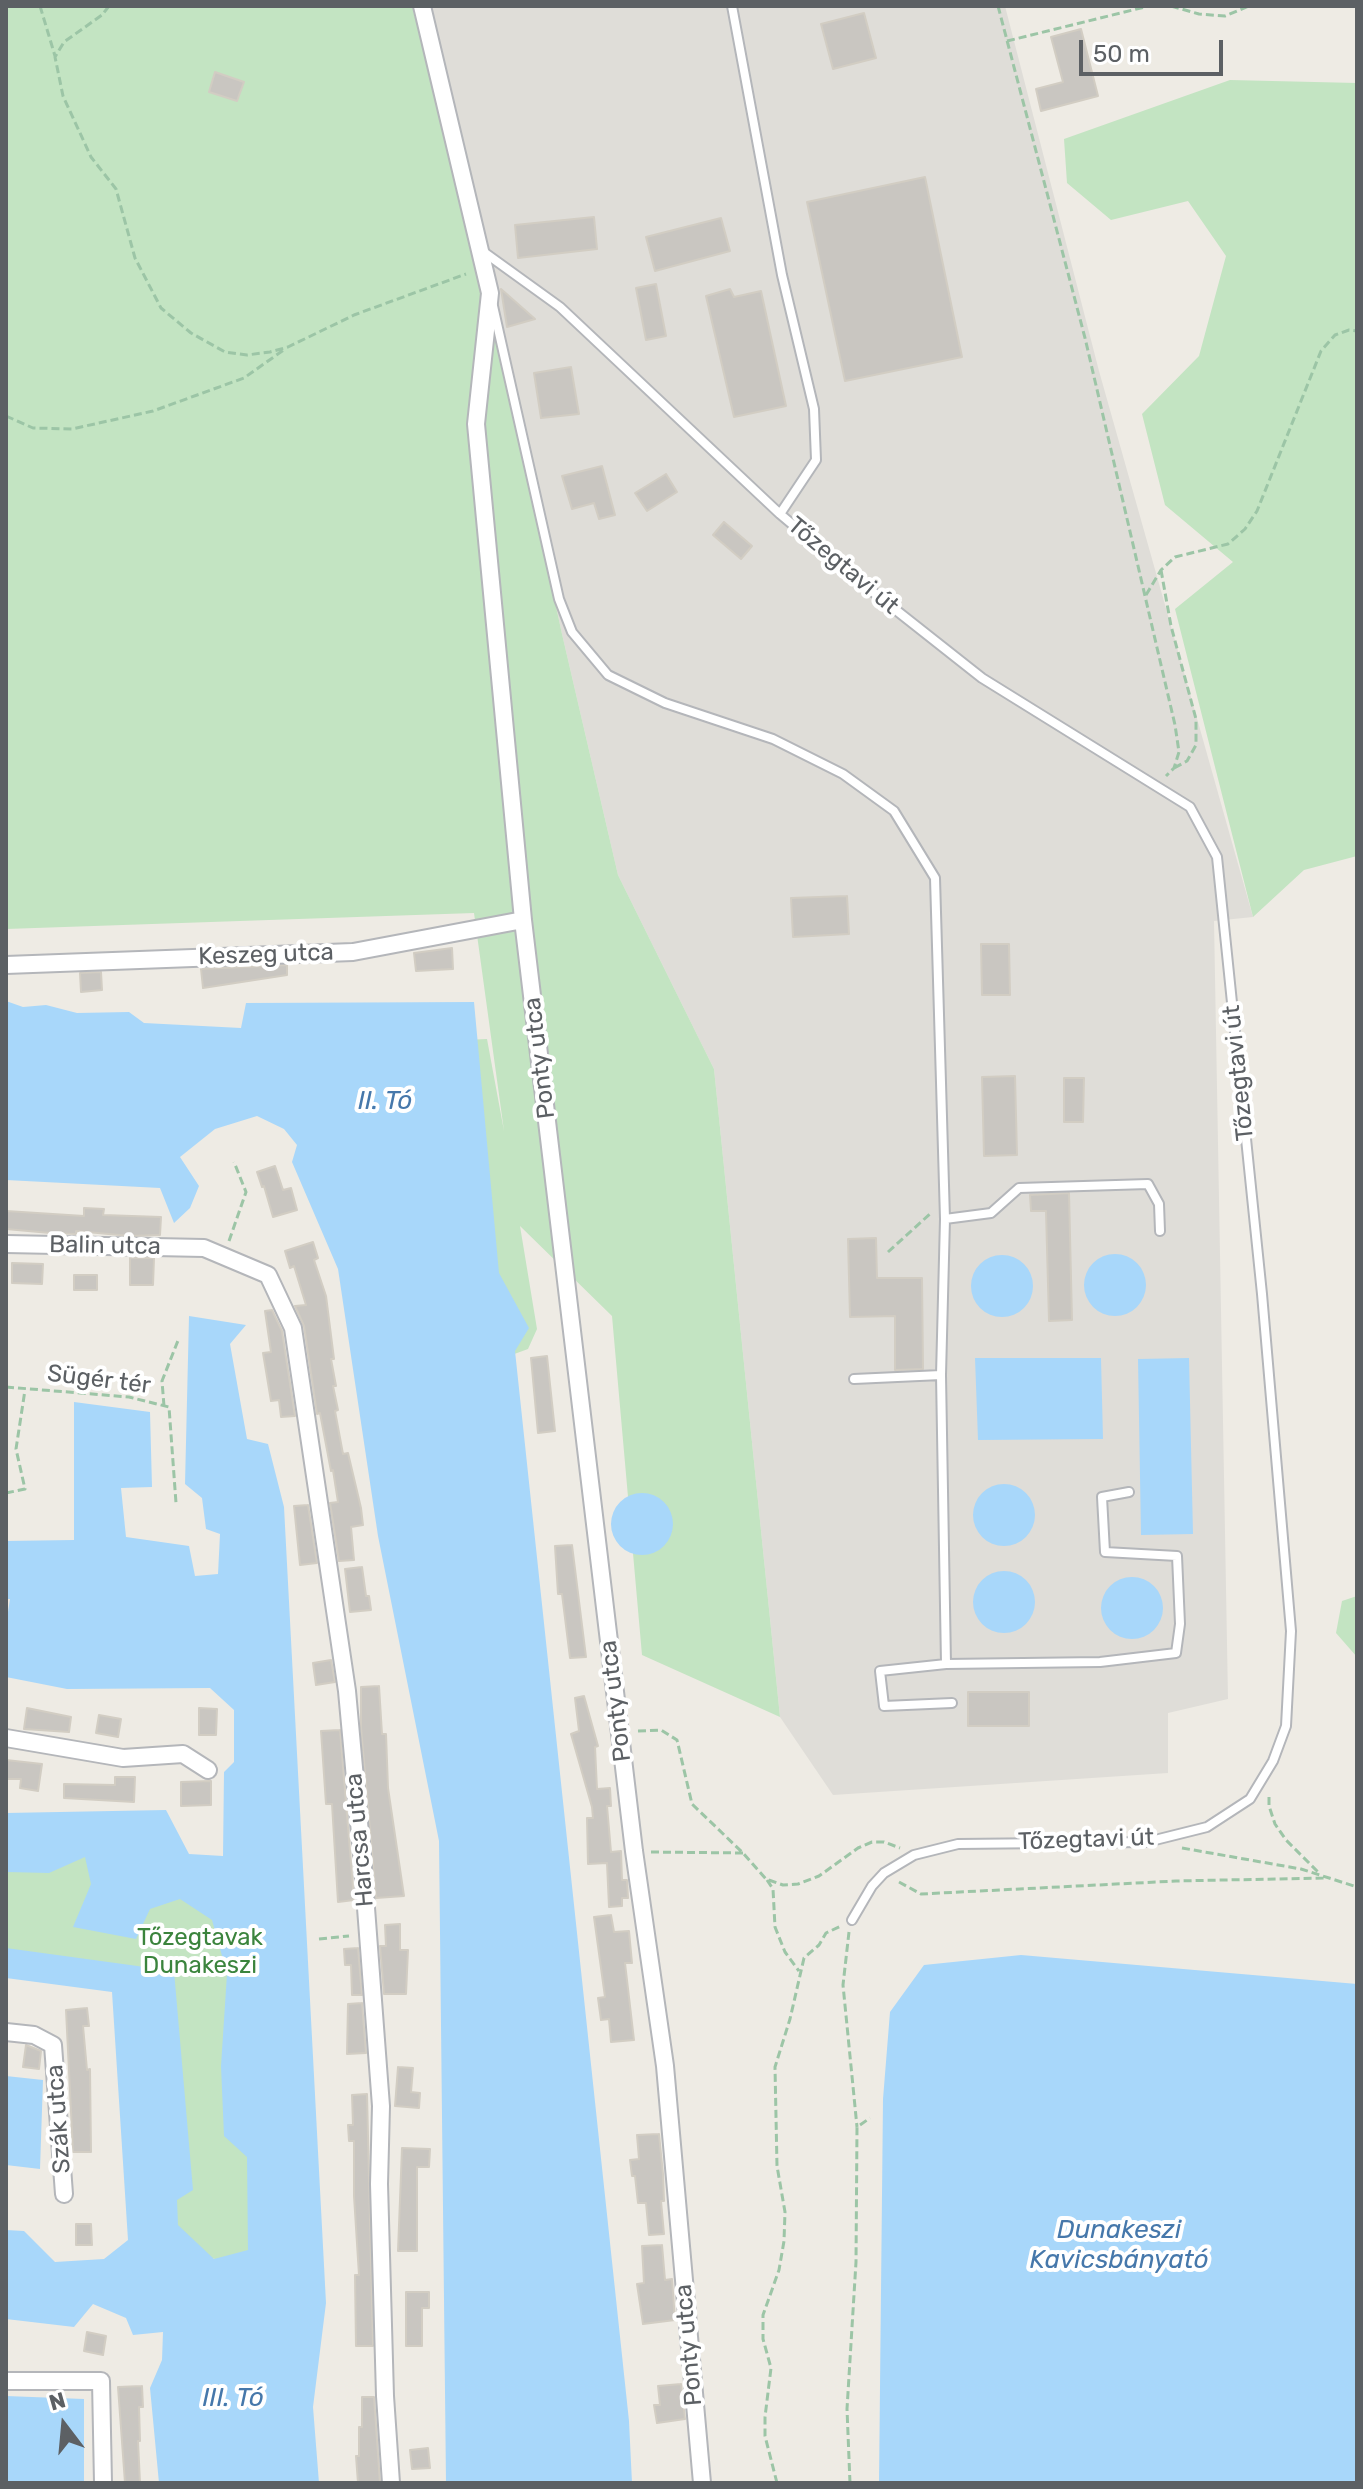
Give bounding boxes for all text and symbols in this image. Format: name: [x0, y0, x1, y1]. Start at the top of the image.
scale bar: [1083, 24, 1227, 74]
text: 50 m: [1093, 40, 1150, 68]
street label: Tőzegtavi út: [782, 511, 904, 621]
street label: Keszeg utca: [198, 938, 334, 972]
street label: Ponty utca: [518, 996, 562, 1120]
street label: Tőzegtavi út: [1218, 1004, 1260, 1142]
water label: II. Tó: [358, 1085, 412, 1117]
street label: Balin utca: [49, 1231, 161, 1261]
street label: Sügér tér: [46, 1359, 152, 1401]
street label: Ponty utca: [594, 1639, 638, 1763]
street label: Harcsa utca: [340, 1772, 380, 1908]
street label: Tőzegtavi út: [1017, 1823, 1155, 1857]
park label: Tőzegtavak Dunakeszi: [137, 1924, 263, 1980]
street label: Szák utca: [41, 2064, 77, 2174]
water label: Dunakeszi Kavicsbányató: [1029, 2214, 1209, 2276]
street label: Ponty utca: [669, 2283, 709, 2407]
water label: III. Tó: [202, 2382, 264, 2414]
north arrow: [24, 2385, 104, 2465]
text: N: [46, 2386, 69, 2417]

